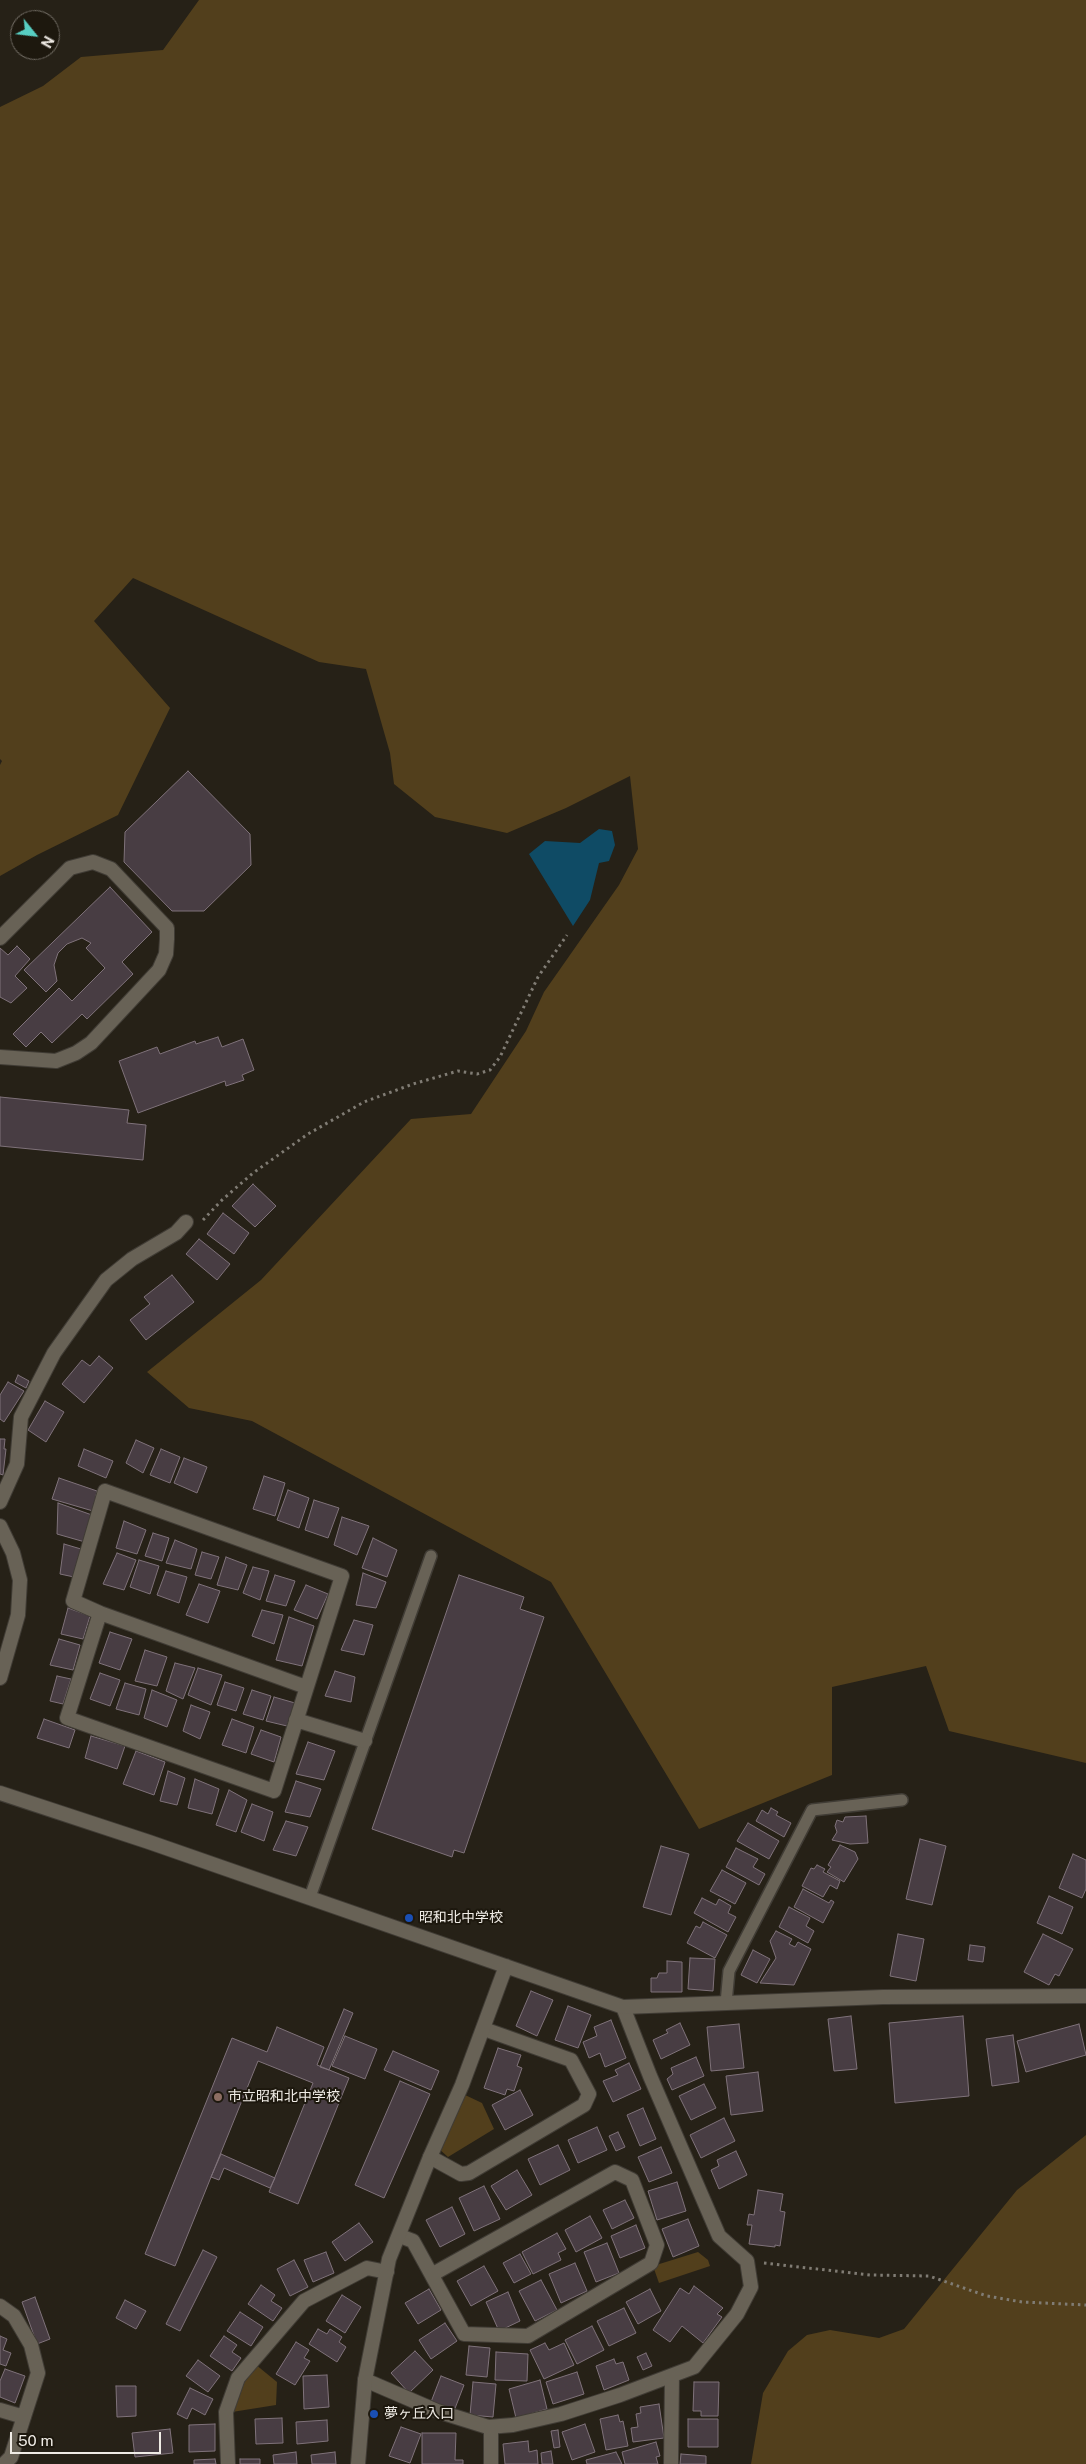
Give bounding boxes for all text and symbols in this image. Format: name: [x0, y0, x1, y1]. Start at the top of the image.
north arrow: [10, 10, 60, 60]
text: N: [38, 33, 57, 50]
place label: 昭和北中学校: [419, 1910, 503, 1926]
marker: 昭和北中学校: [403, 1912, 415, 1924]
place label: 市立昭和北中学校: [228, 2089, 340, 2105]
marker: 市立昭和北中学校: [212, 2091, 224, 2103]
place label: 夢ヶ丘入口: [384, 2406, 454, 2422]
marker: 夢ヶ丘入口: [368, 2408, 380, 2420]
scale bar: [12, 2422, 164, 2454]
text: 50 m: [18, 2432, 53, 2449]

